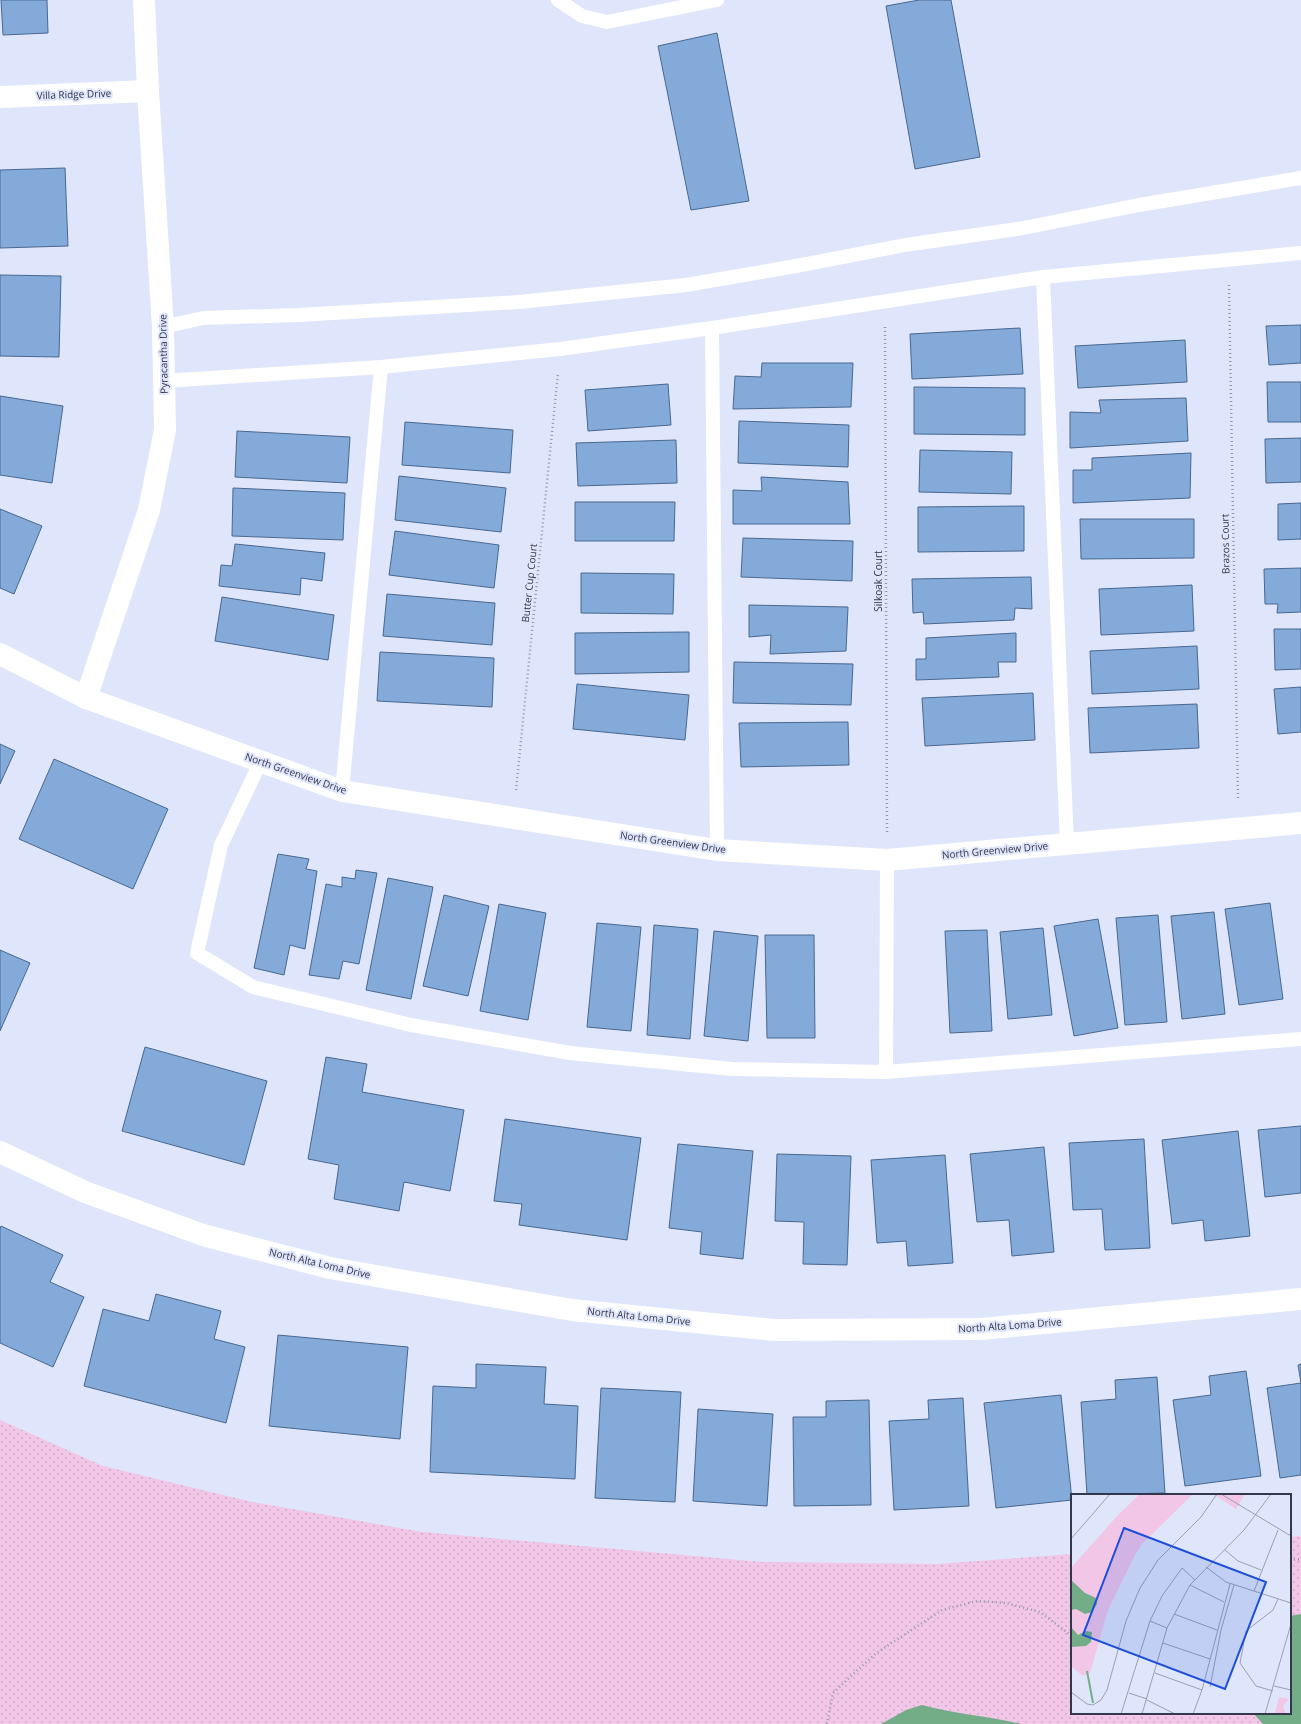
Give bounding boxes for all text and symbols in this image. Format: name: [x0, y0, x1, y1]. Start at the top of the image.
street label: Villa Ridge Drive: [36, 86, 112, 102]
street label: Pyracantha Drive: [155, 314, 171, 394]
street label: Brazos Court: [1217, 513, 1233, 574]
street label: Butter Cup Court: [518, 542, 540, 623]
street label: Silkoak Court: [871, 550, 885, 612]
street label: North Greenview Drive: [243, 749, 349, 797]
street label: North Greenview Drive: [619, 828, 727, 856]
street label: North Greenview Drive: [941, 838, 1049, 862]
street label: North Alta Loma Drive: [268, 1245, 372, 1282]
street label: North Alta Loma Drive: [587, 1304, 692, 1328]
street label: North Alta Loma Drive: [958, 1314, 1063, 1336]
inset map: [1071, 1494, 1291, 1714]

